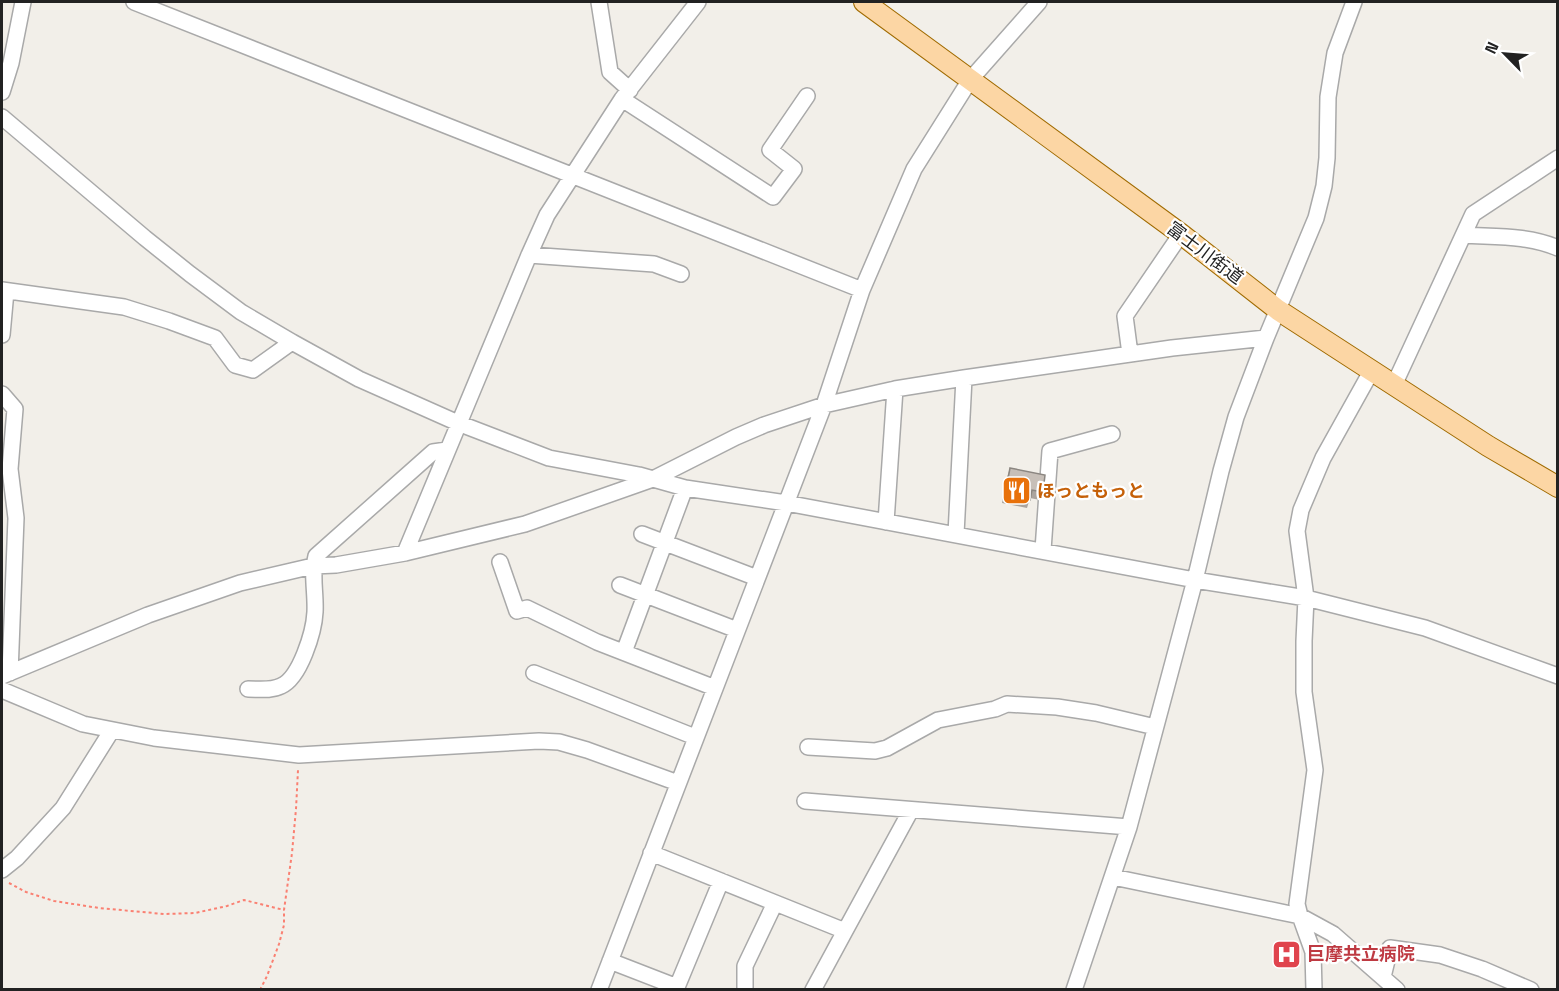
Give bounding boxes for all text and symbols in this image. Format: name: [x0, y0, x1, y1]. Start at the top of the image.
north arrow: [1475, 24, 1535, 84]
text: N: [1480, 39, 1504, 57]
street label: 富士川街道: [1162, 216, 1248, 289]
restaurant icon: ほっともっと: [1000, 475, 1032, 507]
place label: ほっともっと: [1037, 479, 1145, 502]
hospital icon: 巨摩共立病院: [1270, 938, 1302, 970]
place label: 巨摩共立病院: [1307, 942, 1415, 965]

